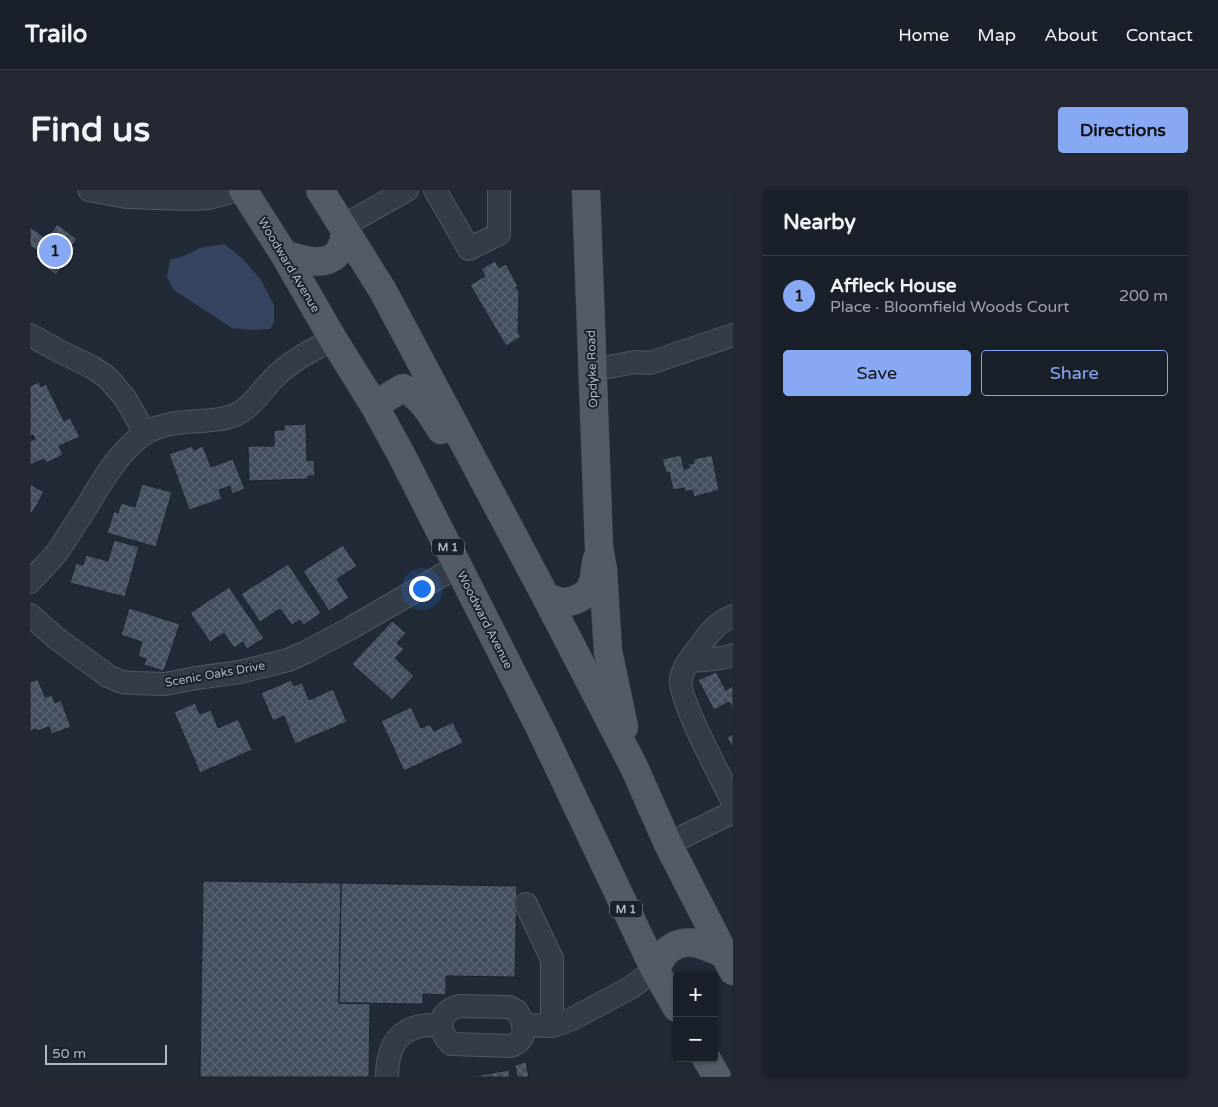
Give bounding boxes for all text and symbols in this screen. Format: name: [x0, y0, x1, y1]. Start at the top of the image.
text: Trailo: [25, 20, 87, 49]
text: Home: [898, 24, 949, 46]
text: Map: [977, 24, 1016, 46]
text: About: [1044, 24, 1098, 46]
text: Contact: [1126, 24, 1193, 46]
button: Directions: [1058, 107, 1188, 153]
text: Find us: [30, 109, 150, 151]
text: Nearby: [783, 210, 856, 235]
street label: Woodward Avenue: [255, 215, 323, 315]
pin: 1: [39, 232, 71, 270]
text: Affleck House: [830, 275, 957, 297]
text: 1: [794, 286, 804, 306]
text: 200 m: [1119, 286, 1168, 306]
text: Place · Bloomfield Woods Court: [830, 297, 1069, 317]
street label: Opdyke Road: [584, 330, 600, 408]
button: Save: [783, 350, 971, 396]
button: Share: [981, 350, 1168, 396]
road number: M 1: [432, 538, 464, 556]
street label: Woodward Avenue: [454, 569, 516, 671]
your location: [409, 576, 435, 602]
street label: Scenic Oaks Drive: [164, 658, 266, 690]
road number: M 1: [610, 901, 642, 918]
map controls: [673, 972, 718, 1062]
button: +: [673, 972, 718, 1017]
button: −: [673, 1017, 718, 1062]
scale bar: [45, 1042, 168, 1065]
text: 50 m: [52, 1045, 86, 1062]

